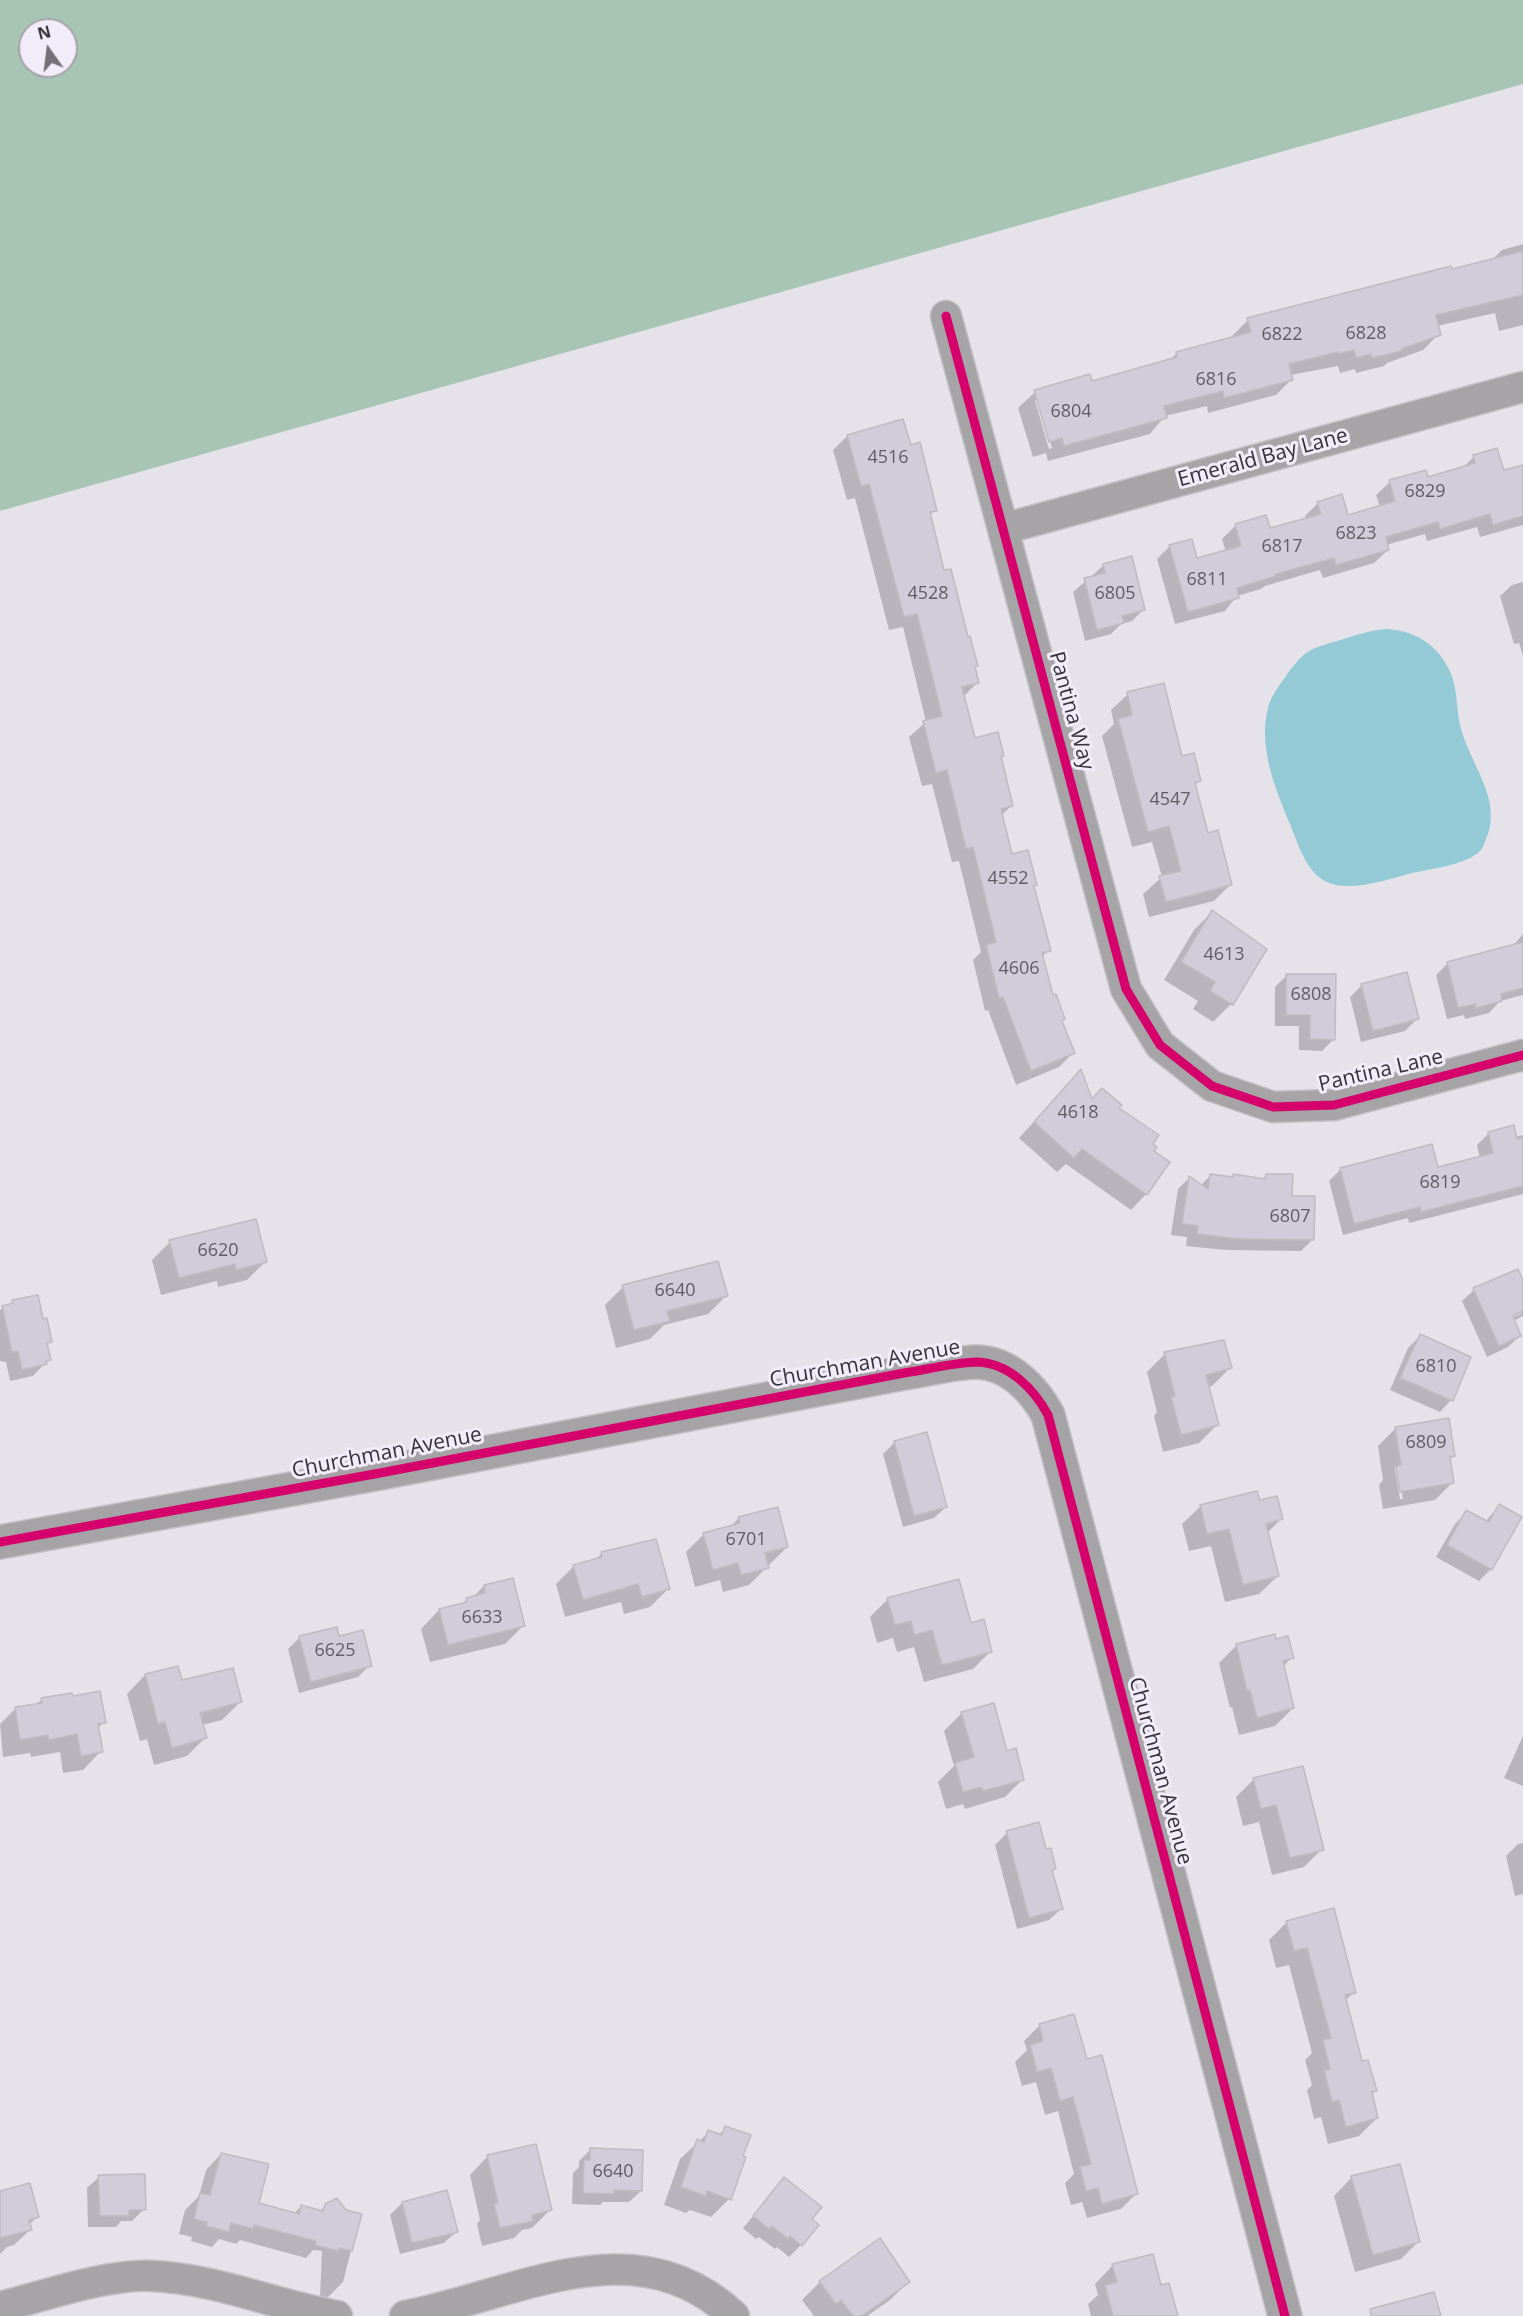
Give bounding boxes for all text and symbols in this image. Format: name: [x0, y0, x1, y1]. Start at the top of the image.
north arrow: [18, 18, 78, 78]
text: N: [35, 20, 53, 45]
house number: 6828: [1345, 323, 1387, 345]
house number: 6822: [1261, 324, 1303, 346]
house number: 6816: [1195, 369, 1237, 391]
house number: 6804: [1050, 401, 1092, 423]
street label: Emerald Bay Lane: [1175, 423, 1351, 493]
house number: 4516: [867, 447, 909, 469]
house number: 6829: [1404, 481, 1446, 503]
house number: 6823: [1335, 523, 1377, 545]
house number: 6817: [1261, 536, 1303, 558]
house number: 6811: [1186, 569, 1228, 591]
house number: 4528: [907, 583, 949, 605]
house number: 6805: [1094, 583, 1136, 605]
street label: Pantina Way: [1043, 649, 1099, 773]
house number: 4547: [1149, 789, 1191, 811]
house number: 4552: [987, 868, 1029, 890]
house number: 4613: [1203, 944, 1245, 966]
house number: 4606: [998, 958, 1040, 980]
house number: 6808: [1290, 984, 1332, 1006]
street label: Pantina Lane: [1316, 1044, 1446, 1098]
house number: 4618: [1057, 1102, 1099, 1124]
house number: 6819: [1419, 1172, 1461, 1194]
house number: 6807: [1269, 1206, 1311, 1228]
house number: 6620: [197, 1240, 239, 1262]
house number: 6640: [654, 1280, 696, 1302]
street label: Churchman Avenue: [768, 1335, 962, 1393]
house number: 6810: [1415, 1356, 1457, 1378]
street label: Churchman Avenue: [290, 1422, 484, 1484]
house number: 6809: [1405, 1432, 1447, 1454]
house number: 6701: [725, 1529, 767, 1551]
house number: 6633: [461, 1607, 503, 1629]
house number: 6625: [314, 1640, 356, 1662]
street label: Churchman Avenue: [1123, 1674, 1197, 1868]
house number: 6640: [592, 2161, 634, 2183]

